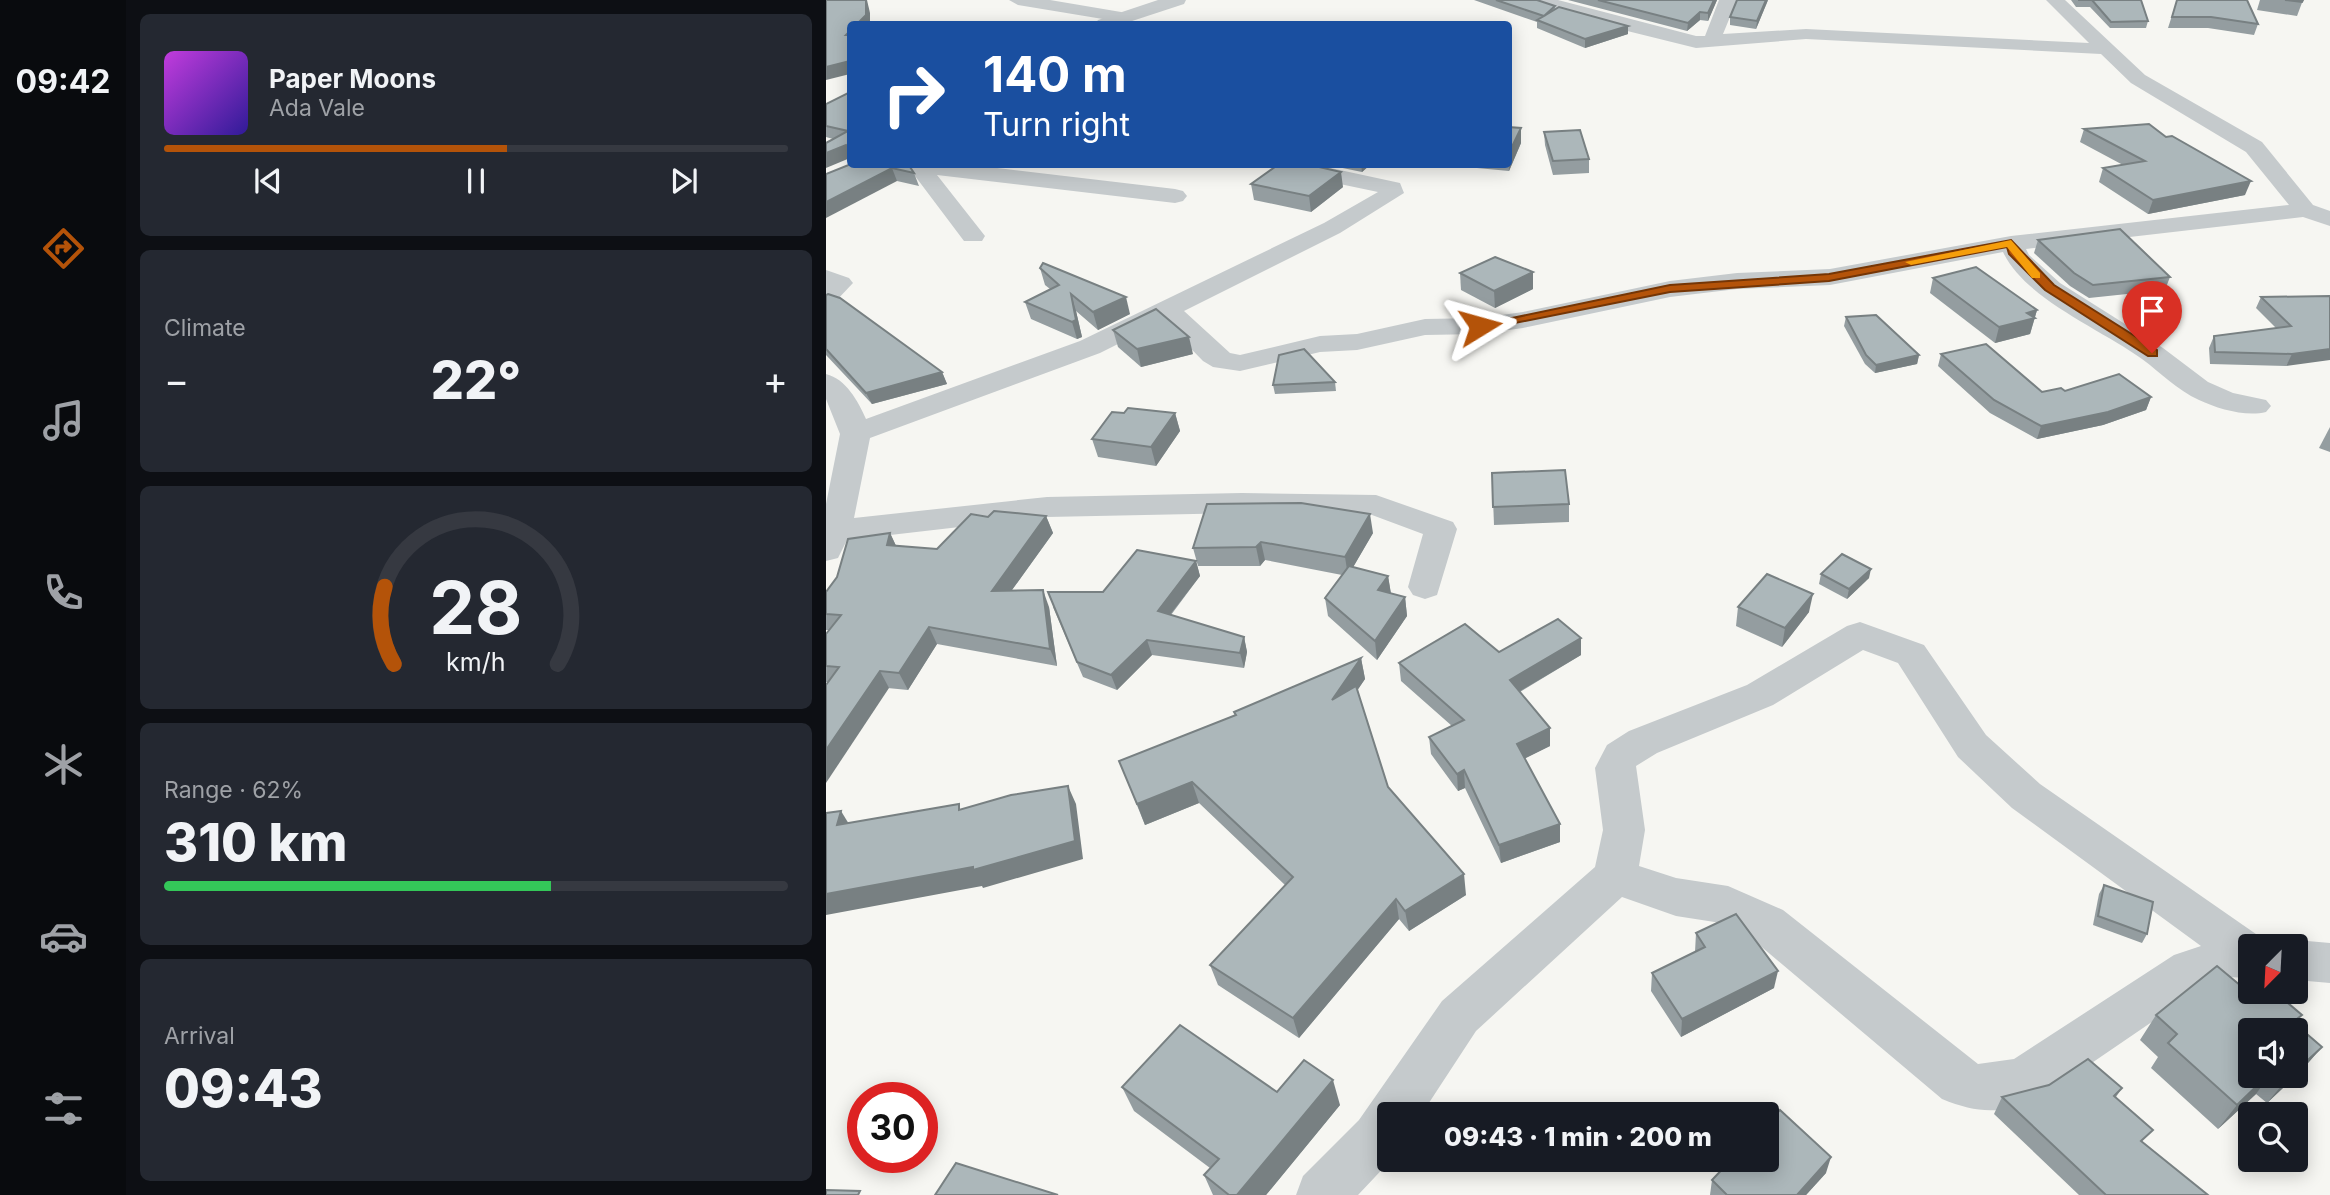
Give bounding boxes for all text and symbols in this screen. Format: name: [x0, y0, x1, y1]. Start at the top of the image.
text: 140 m: [983, 45, 1127, 104]
icon: right: [868, 49, 959, 140]
text: 09:42: [16, 62, 110, 101]
text: Paper Moons: [269, 63, 436, 94]
text: Ada Vale: [269, 94, 365, 122]
text: Turn right: [983, 105, 1130, 144]
icon: previous: [249, 162, 287, 200]
icon: pause: [457, 162, 495, 200]
icon: next: [665, 162, 703, 200]
icon: directions: [39, 224, 88, 273]
pin: [2122, 281, 2182, 353]
position arrow: [1443, 289, 1517, 363]
icon: arrive: [2133, 292, 2171, 330]
text: Climate: [164, 314, 246, 342]
text: 22°: [431, 349, 521, 412]
text: −: [164, 357, 189, 403]
text: +: [763, 357, 788, 403]
icon: music: [39, 396, 88, 445]
text: 28: [429, 563, 523, 652]
icon: phone: [39, 568, 88, 617]
text: km/h: [446, 646, 506, 676]
icon: climate: [39, 740, 88, 789]
text: Range · 62%: [164, 776, 303, 804]
text: 310 km: [164, 811, 348, 874]
icon: car: [39, 912, 88, 961]
north arrow: [2238, 934, 2308, 1004]
map controls: [2238, 934, 2308, 1172]
button: sound: [2238, 1018, 2308, 1088]
text: Arrival: [164, 1022, 235, 1050]
text: 09:43: [164, 1057, 323, 1120]
speed limit sign: 30: [847, 1082, 938, 1173]
icon: filters: [39, 1084, 88, 1133]
button: search: [2238, 1102, 2308, 1172]
text: 09:43 · 1 min · 200 m: [1444, 1121, 1712, 1152]

